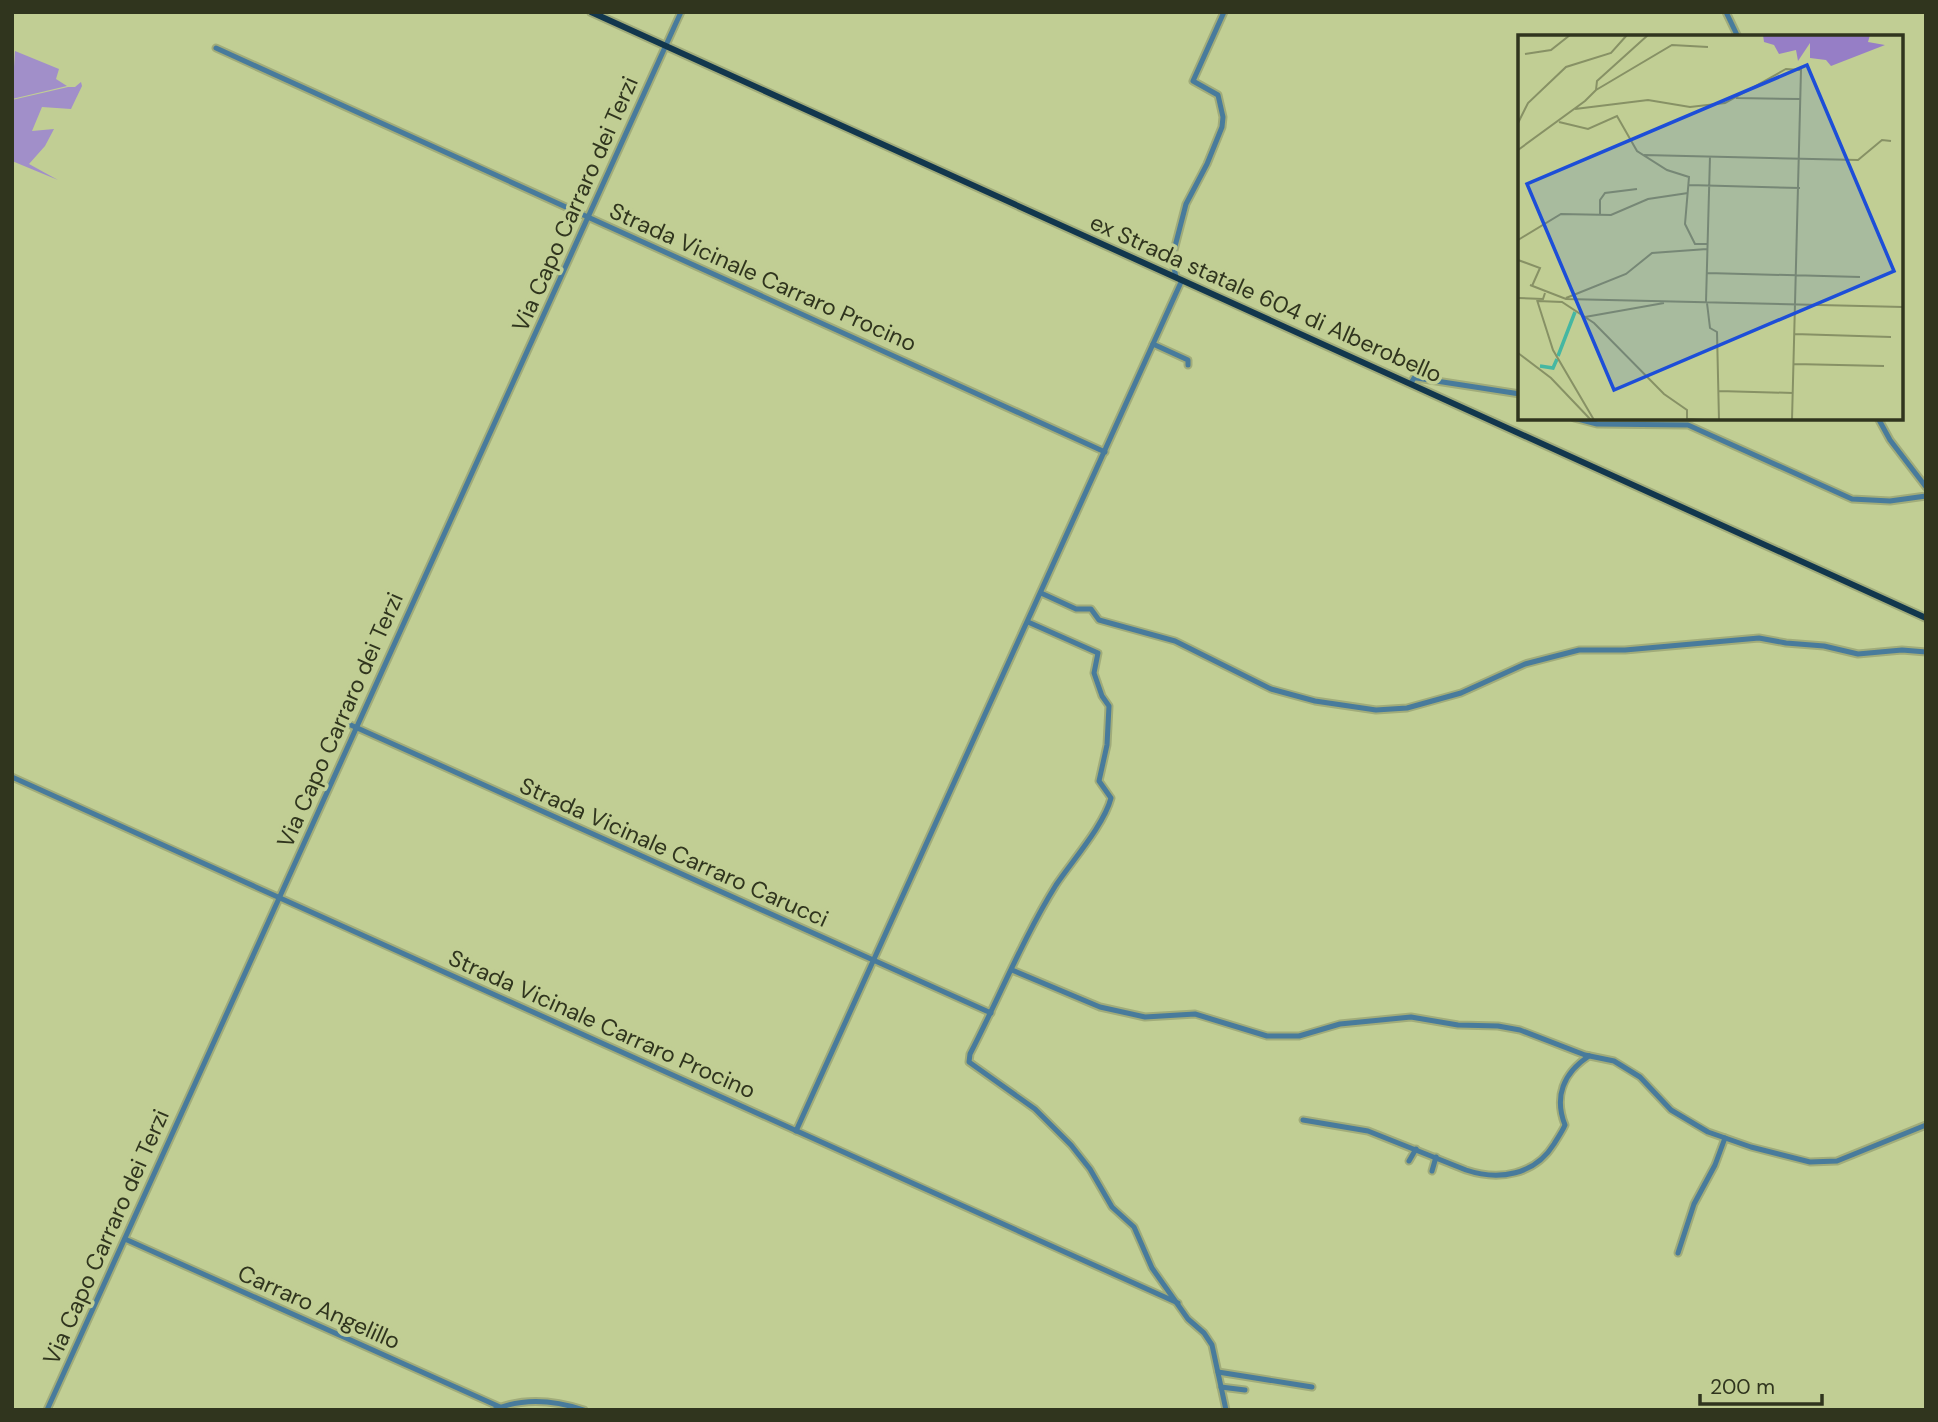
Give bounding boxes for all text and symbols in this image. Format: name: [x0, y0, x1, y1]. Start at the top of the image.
inset map: [1518, 35, 1903, 420]
street label: Via Capo Carraro dei Terzi: [505, 72, 645, 336]
street label: Strada Vicinale Carraro Procino: [605, 196, 921, 358]
street label: ex Strada statale 604 di Alberobello: [1085, 207, 1447, 389]
street label: Via Capo Carraro dei Terzi: [270, 588, 410, 852]
street label: Strada Vicinale Carraro Carucci: [515, 770, 833, 934]
street label: Strada Vicinale Carraro Procino: [444, 943, 760, 1105]
street label: Via Capo Carraro dei Terzi: [36, 1105, 176, 1369]
street label: Carraro Angelillo: [233, 1258, 405, 1356]
scale bar: [1700, 1362, 1822, 1406]
text: 200 m: [1710, 1373, 1775, 1401]

